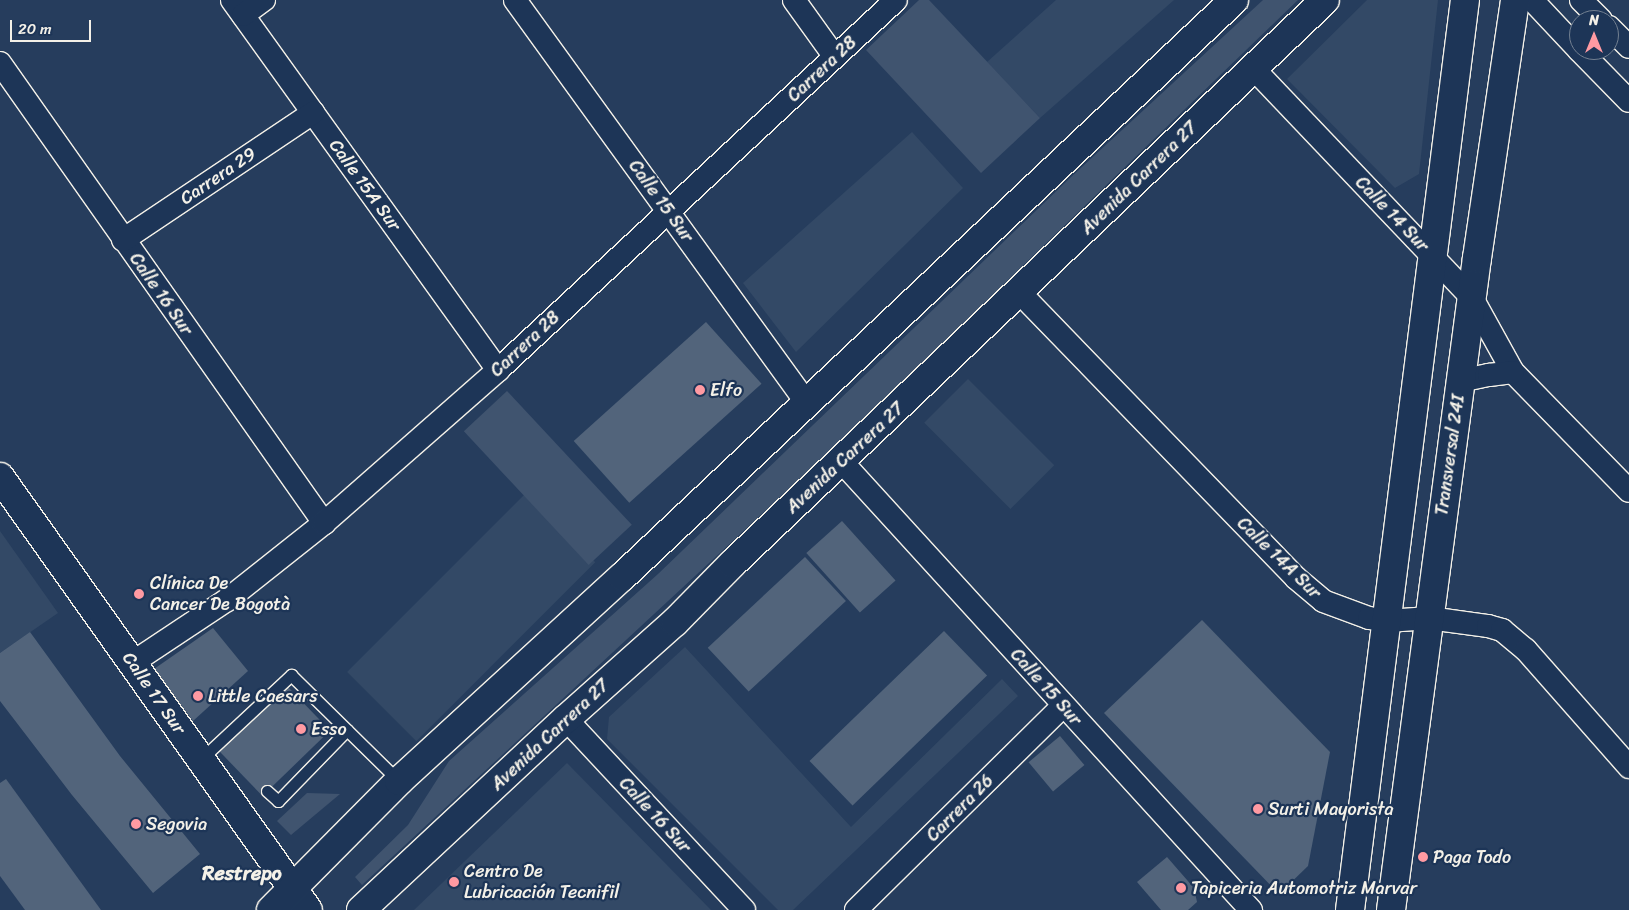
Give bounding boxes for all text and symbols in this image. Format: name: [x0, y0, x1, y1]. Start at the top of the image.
text: N: [1589, 8, 1599, 33]
scale bar: [12, 10, 94, 42]
north arrow: [1569, 10, 1619, 60]
text: 20 m: [18, 16, 52, 42]
street label: Carrera 28: [783, 32, 861, 106]
street label: Avenida Carrera 27: [1076, 117, 1202, 239]
street label: Calle 15A Sur: [325, 135, 405, 235]
street label: Carrera 29: [176, 143, 260, 209]
street label: Calle 15 Sur: [624, 156, 698, 246]
street label: Calle 14 Sur: [1351, 172, 1433, 256]
street label: Calle 16 Sur: [125, 249, 197, 339]
street label: Carrera 28: [486, 307, 564, 381]
place label: Elfo: [710, 379, 742, 401]
marker: Elfo: [694, 384, 706, 396]
street label: Transversal 24I: [1431, 393, 1469, 517]
street label: Avenida Carrera 27: [782, 398, 908, 518]
street label: Calle 14A Sur: [1233, 513, 1325, 603]
place label: Clínica De Cancer De Bogotà: [150, 573, 291, 616]
marker: Clínica De Cancer De Bogotà: [132, 587, 146, 601]
street label: Calle 15 Sur: [1006, 644, 1086, 730]
street label: Calle 17 Sur: [118, 648, 190, 738]
street label: Avenida Carrera 27: [487, 675, 613, 795]
place label: Little Caesars: [208, 685, 317, 707]
marker: Little Caesars: [192, 690, 204, 702]
place label: Esso: [311, 718, 347, 740]
marker: Esso: [295, 723, 307, 735]
street label: Carrera 26: [922, 770, 998, 846]
street label: Calle 16 Sur: [615, 773, 695, 857]
place label: Surti Mayorista: [1268, 798, 1393, 820]
marker: Surti Mayorista: [1252, 803, 1264, 815]
place label: Segovia: [146, 813, 207, 835]
marker: Segovia: [130, 818, 142, 830]
place label: Paga Todo: [1433, 846, 1512, 868]
marker: Paga Todo: [1417, 851, 1429, 863]
district label: Restrepo: [202, 861, 282, 885]
place label: Centro De Lubricación Tecnifil: [464, 861, 619, 904]
marker: Centro De Lubricación Tecnifil: [448, 876, 460, 888]
place label: Tapiceria Automotriz Marvar: [1191, 877, 1417, 899]
marker: Tapiceria Automotriz Marvar: [1175, 882, 1187, 894]

